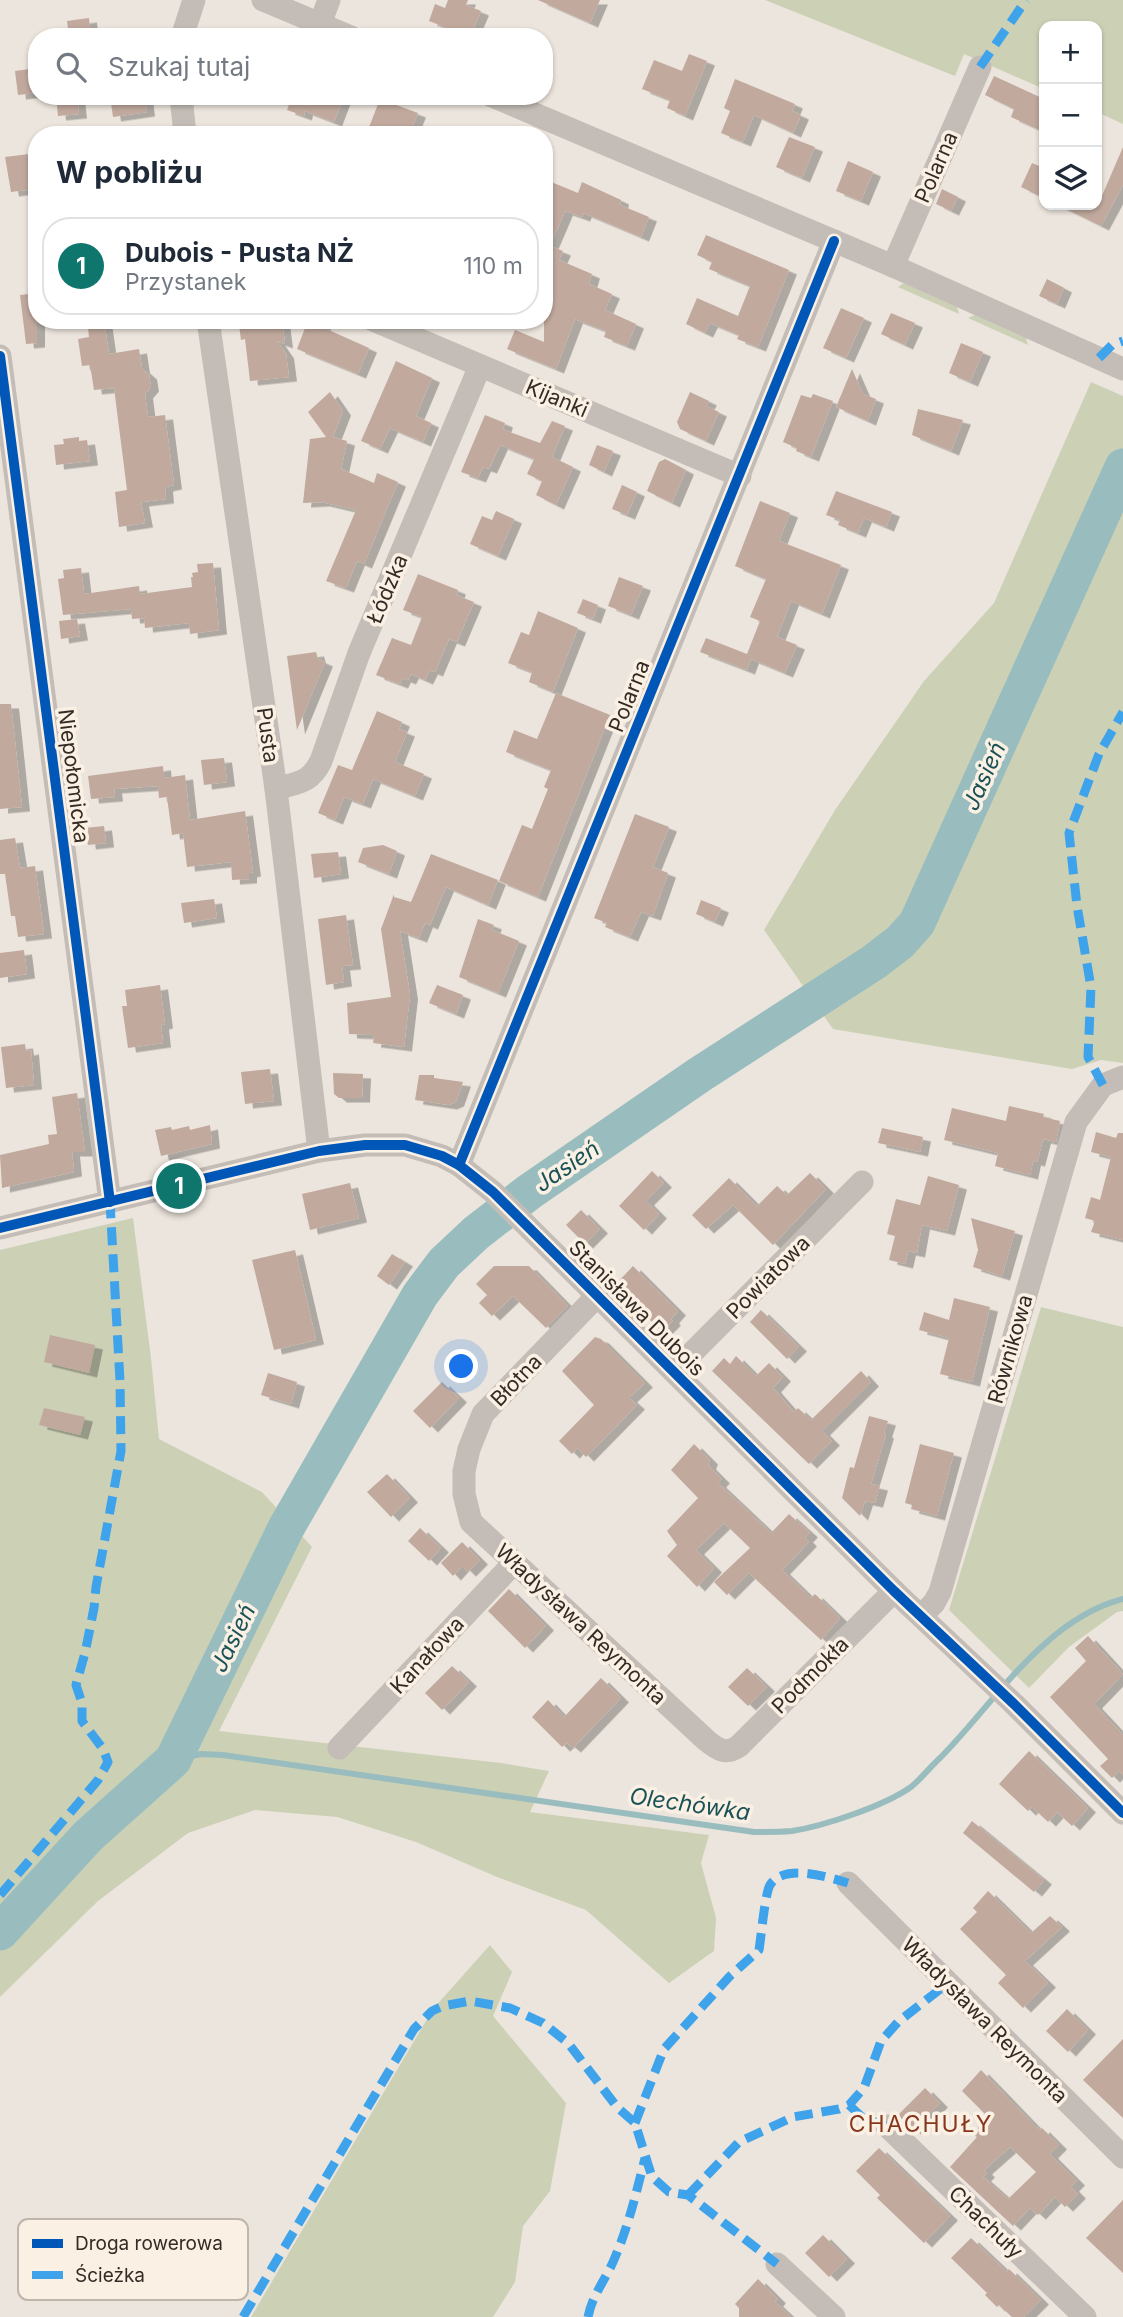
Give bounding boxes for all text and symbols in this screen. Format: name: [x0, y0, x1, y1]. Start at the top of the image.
map controls: [1039, 21, 1102, 210]
button: +: [1039, 21, 1102, 84]
search box: [28, 28, 553, 105]
icon: search: [52, 48, 90, 86]
text: Szukaj tutaj: [108, 51, 250, 82]
button: −: [1039, 84, 1102, 147]
street label: Polarna: [909, 128, 963, 206]
button: layers: [1039, 147, 1102, 210]
text: W pobliżu: [56, 154, 203, 190]
text: Dubois - Pusta NŻ: [125, 237, 354, 268]
text: 1: [76, 252, 86, 280]
text: 110 m: [463, 252, 523, 280]
text: Przystanek: [125, 268, 246, 296]
street label: Kijanki: [522, 374, 592, 422]
street label: Łódzka: [361, 551, 413, 627]
street label: Polarna: [603, 656, 655, 736]
street label: Pusta: [252, 706, 284, 764]
street label: Niepołomicka: [53, 707, 95, 845]
water label: Jasień: [957, 738, 1011, 814]
water label: Jasień: [529, 1134, 605, 1198]
pin: 1: [156, 1160, 202, 1212]
street label: Powiatowa: [721, 1230, 815, 1324]
street label: Stanisława Dubois: [564, 1235, 710, 1381]
street label: Równikowa: [983, 1292, 1037, 1406]
your location: [444, 1349, 478, 1383]
street label: Błotna: [485, 1349, 547, 1411]
street label: Władysława Reymonta: [490, 1538, 672, 1710]
water label: Jasień: [205, 1600, 261, 1676]
street label: Kanałowa: [385, 1611, 469, 1699]
street label: Podmokła: [766, 1631, 854, 1719]
water label: Olechówka: [628, 1782, 752, 1826]
street label: Władysława Reymonta: [897, 1932, 1073, 2108]
district label: CHACHUŁY: [849, 2110, 993, 2138]
street label: Chachuły: [944, 2181, 1028, 2264]
legend: [18, 2219, 248, 2300]
text: Droga rowerowa: [75, 2232, 223, 2255]
text: Ścieżka: [75, 2264, 145, 2287]

